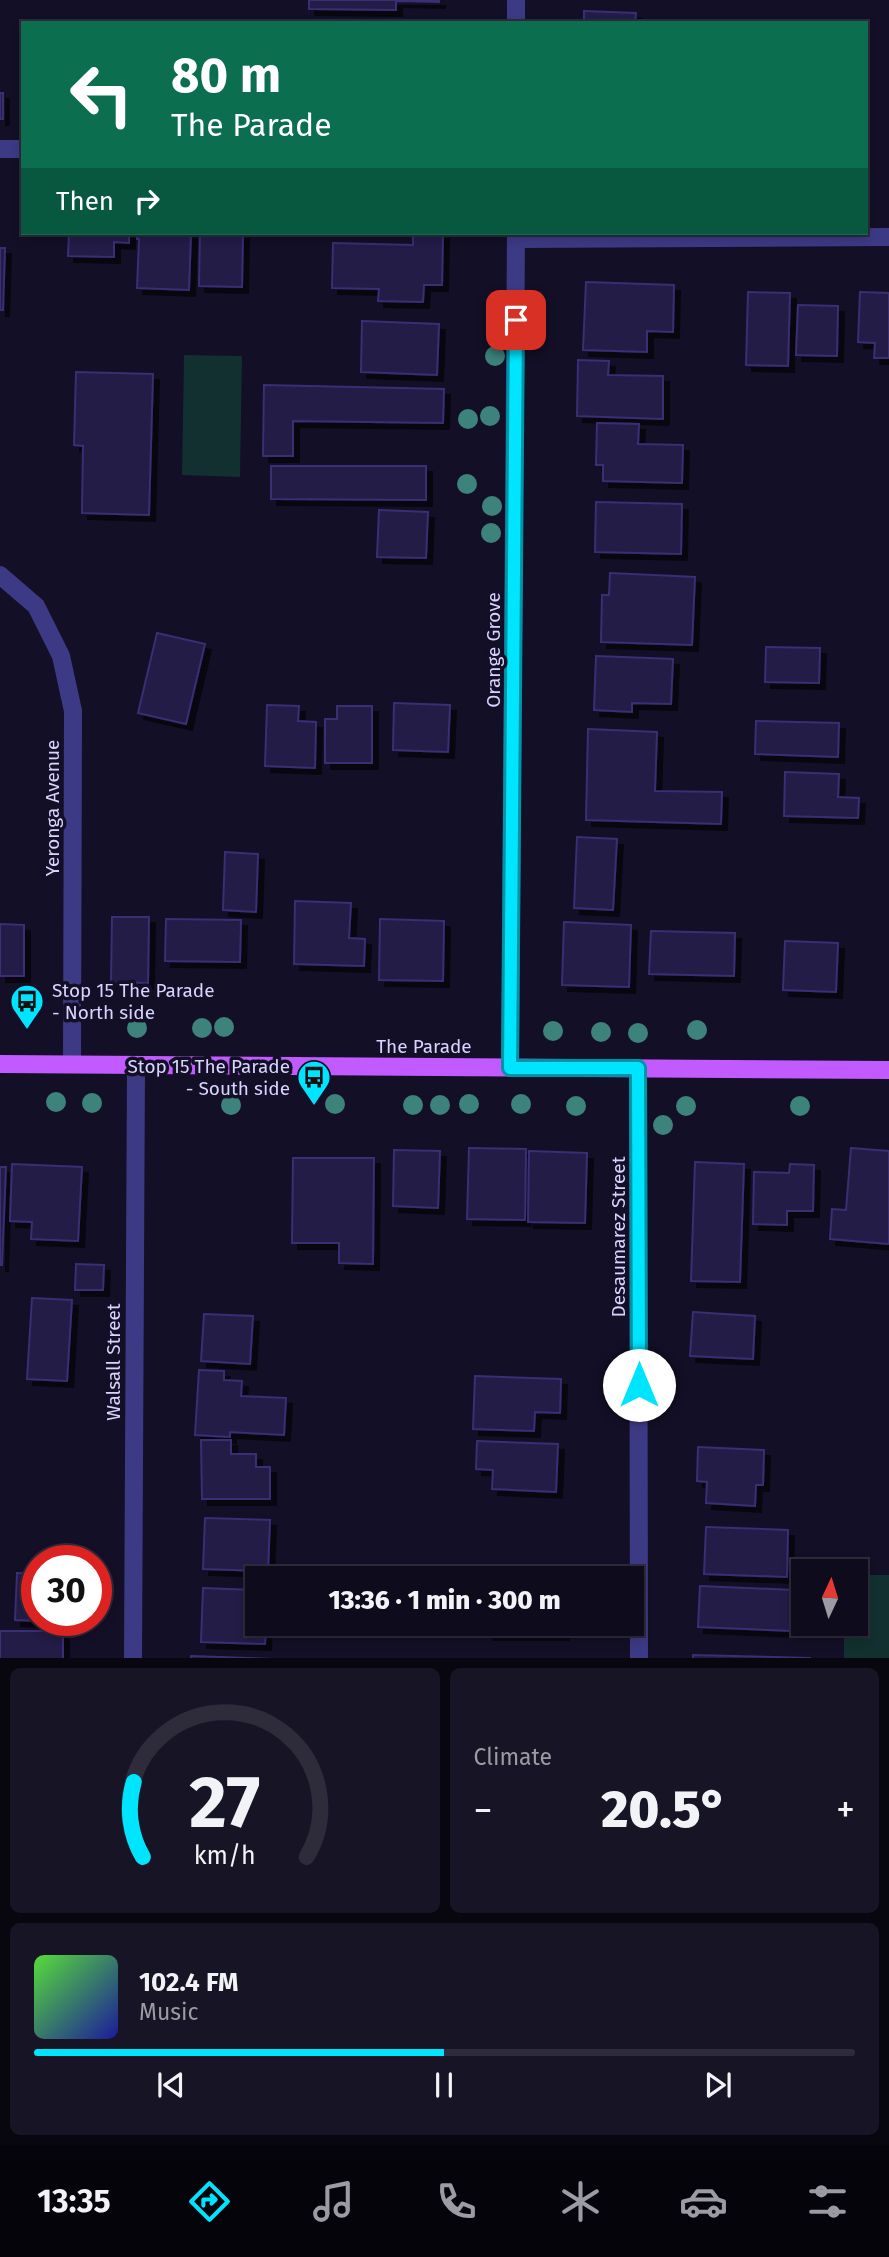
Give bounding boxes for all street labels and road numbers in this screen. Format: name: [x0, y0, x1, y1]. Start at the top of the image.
street label: Orange Grove: [482, 592, 505, 708]
street label: Yeronga Avenue: [41, 740, 64, 876]
street label: The Parade: [376, 1035, 472, 1058]
street label: Desaumarez Street: [607, 1156, 630, 1318]
street label: Walsall Street: [102, 1303, 125, 1421]

